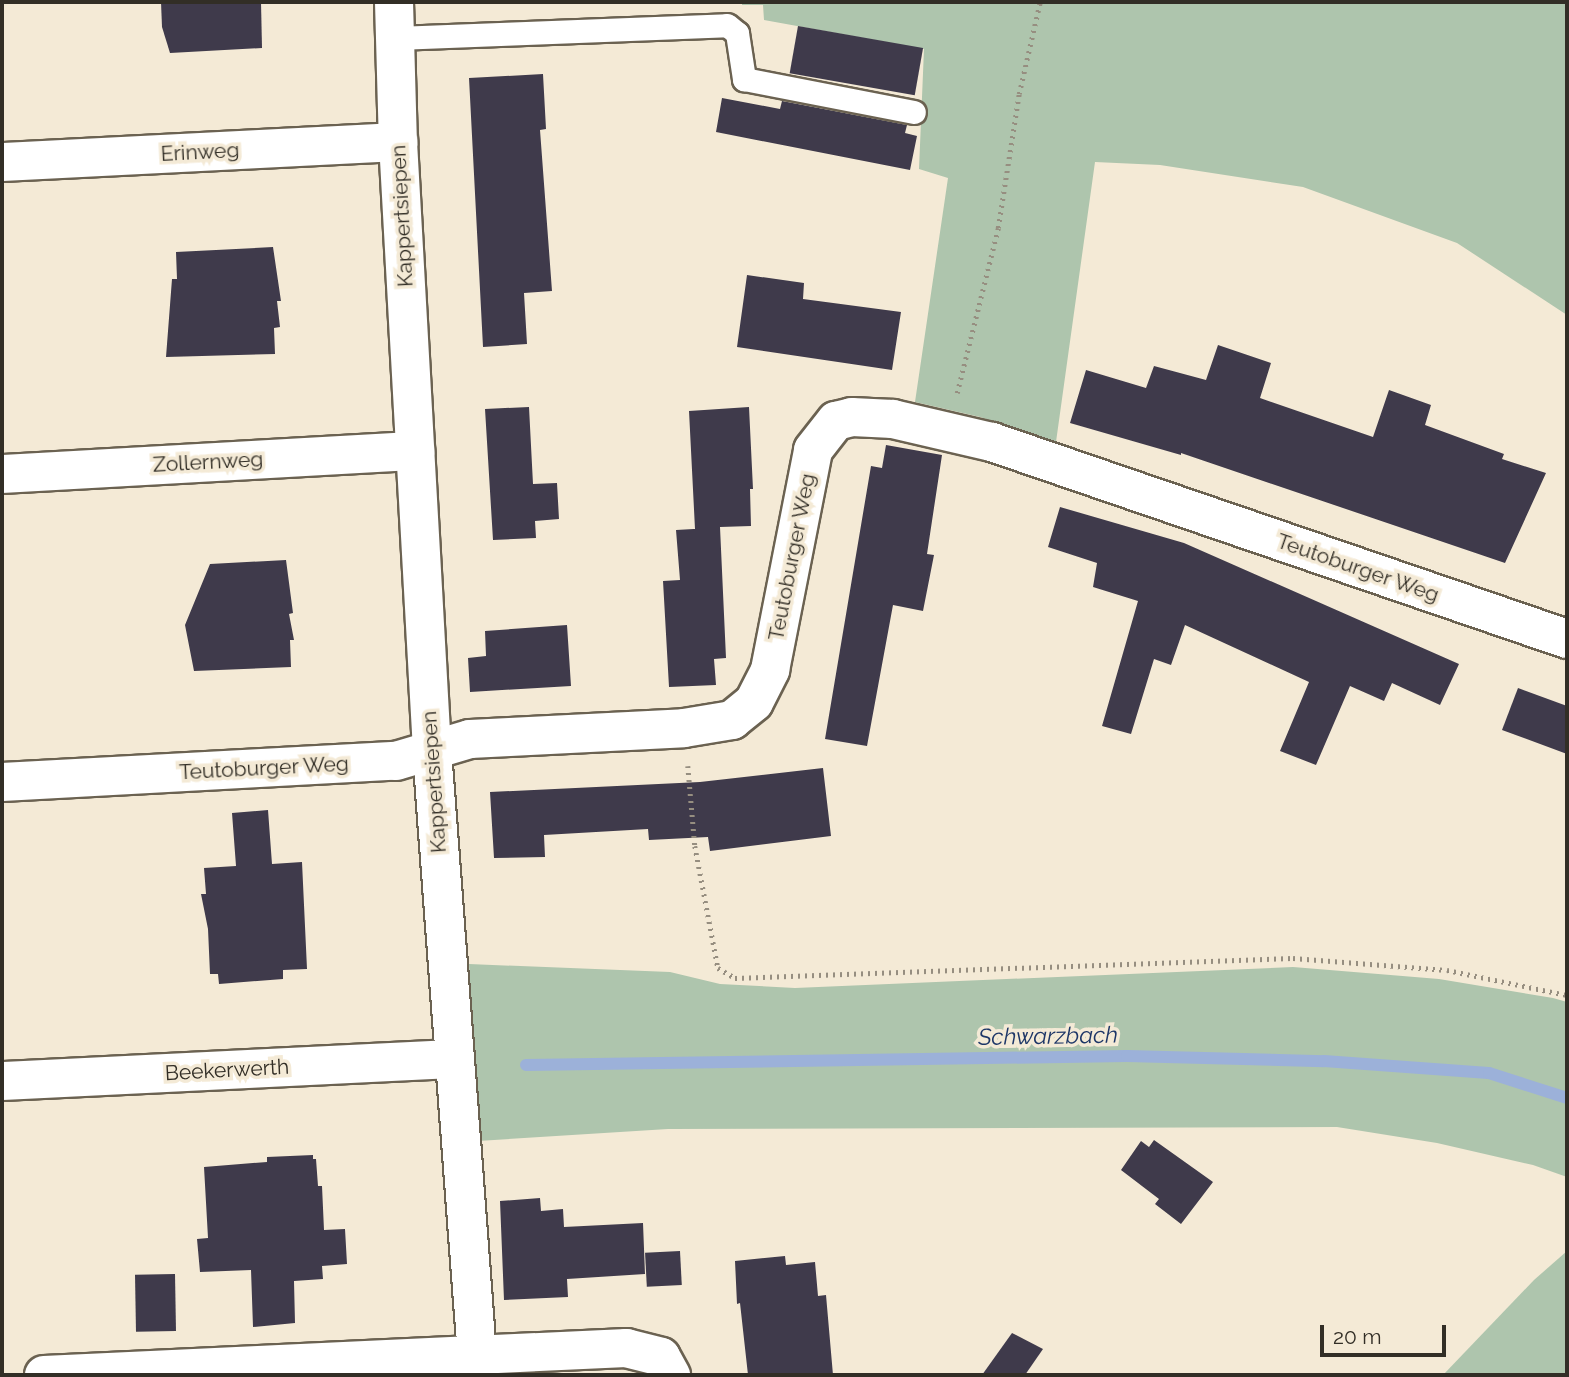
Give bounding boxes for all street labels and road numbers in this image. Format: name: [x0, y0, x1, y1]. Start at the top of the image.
street label: Erinweg: [160, 137, 240, 167]
street label: Kappertsiepen: [386, 144, 418, 288]
street label: Zollernweg: [152, 447, 264, 477]
street label: Teutoburger Weg: [763, 471, 821, 643]
street label: Teutoburger Weg: [1273, 528, 1443, 608]
street label: Kappertsiepen: [416, 710, 452, 854]
street label: Teutoburger Weg: [178, 751, 350, 785]
street label: Beekerwerth: [164, 1054, 290, 1086]

